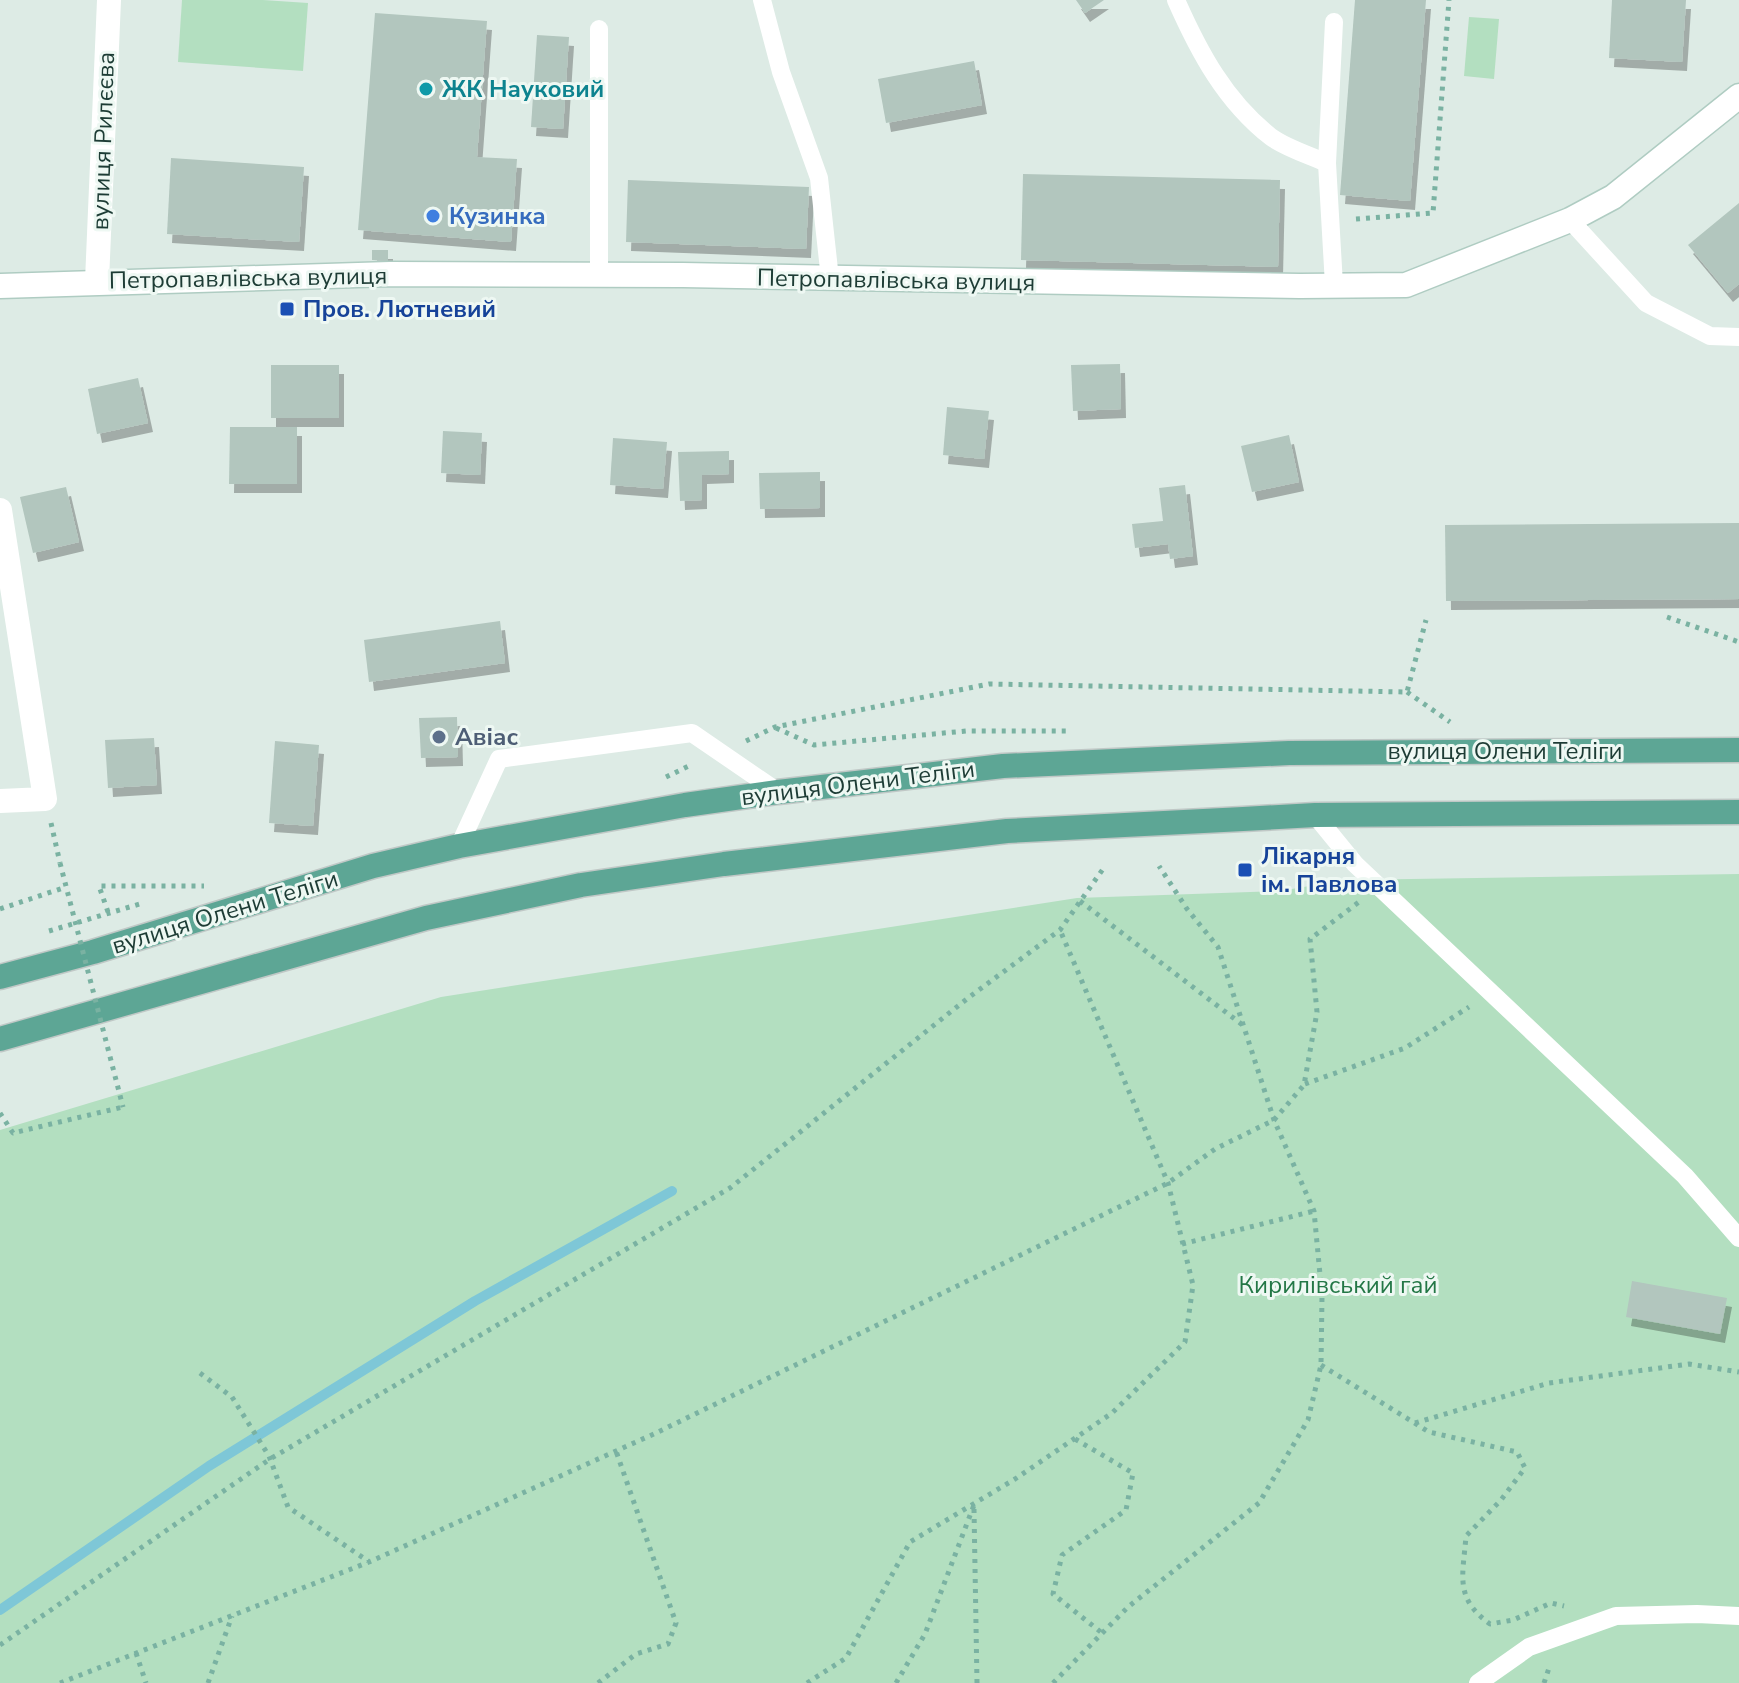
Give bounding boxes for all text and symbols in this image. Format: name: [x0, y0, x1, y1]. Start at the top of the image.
street label: вулиця Рилєєва: [84, 51, 122, 231]
place label: ЖК Науковий: [442, 73, 604, 105]
marker: ЖК Науковий: [417, 80, 435, 98]
place label: Кузинка: [449, 200, 546, 232]
marker: Кузинка: [424, 207, 442, 225]
street label: Петропавлівська вулиця: [109, 260, 387, 296]
street label: Петропавлівська вулиця: [757, 262, 1035, 298]
place label: Пров. Лютневий: [303, 293, 496, 325]
marker: Пров. Лютневий: [278, 300, 296, 318]
place label: Авіас: [455, 721, 518, 753]
marker: Авіас: [430, 728, 448, 746]
street label: вулиця Олени Теліги: [1387, 735, 1623, 767]
street label: вулиця Олени Теліги: [739, 753, 977, 813]
place label: Лікарня ім. Павлова: [1261, 840, 1397, 900]
marker: Лікарня ім. Павлова: [1236, 861, 1254, 879]
street label: вулиця Олени Теліги: [108, 862, 342, 962]
park label: Кирилівський гай: [1239, 1269, 1437, 1301]

